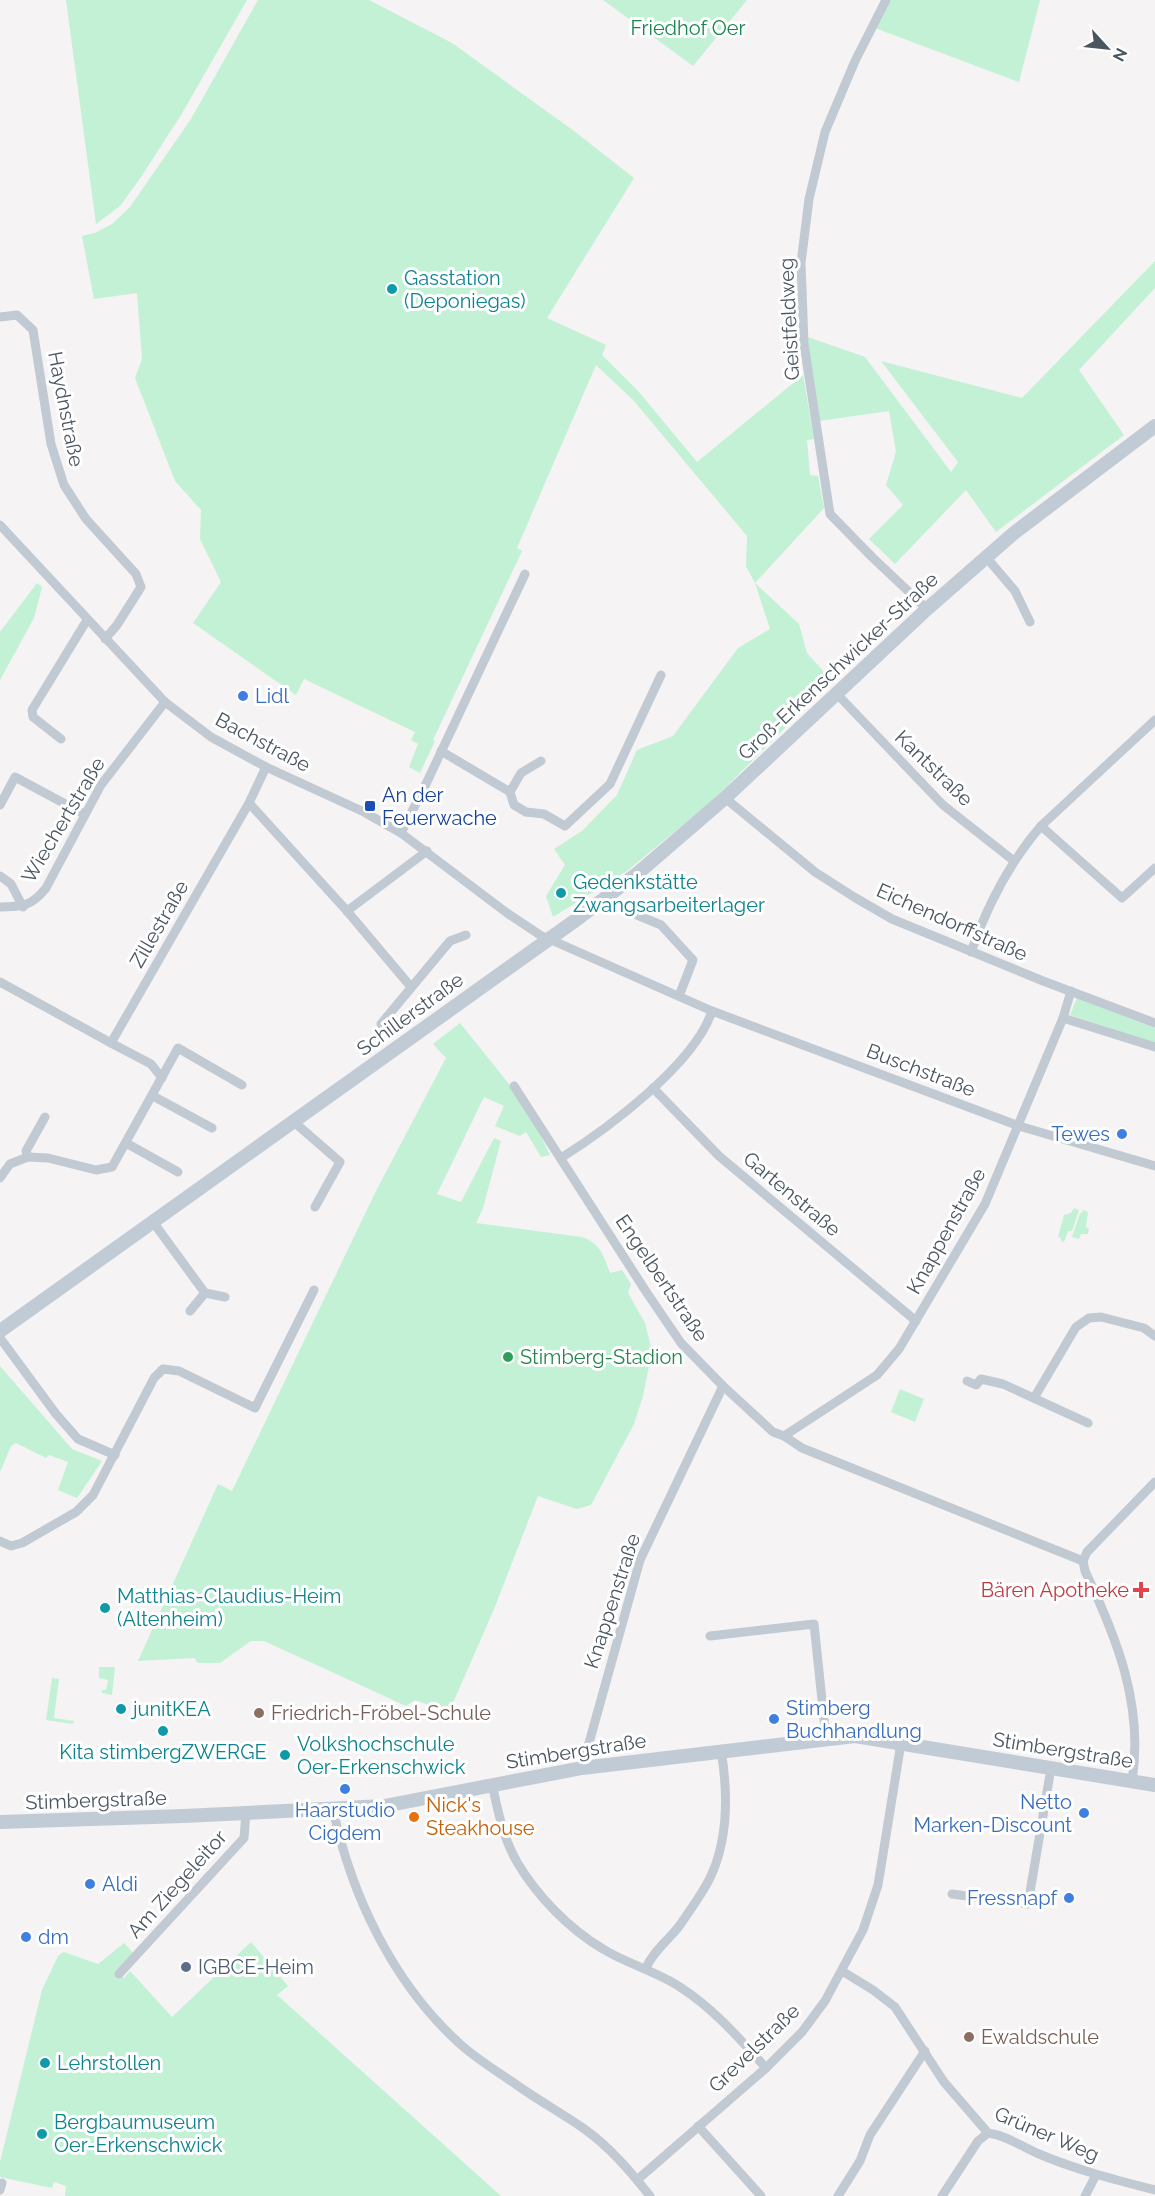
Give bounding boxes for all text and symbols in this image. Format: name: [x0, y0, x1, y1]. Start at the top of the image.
park label: Friedhof Oer: [630, 16, 746, 40]
north arrow: [1077, 18, 1137, 78]
text: N: [1109, 45, 1131, 64]
street label: Geistfeldweg: [774, 257, 804, 381]
place label: Gasstation (Deponiegas): [404, 266, 526, 313]
marker: Gasstation (Deponiegas): [385, 282, 399, 296]
street label: Haydnstraße: [43, 349, 89, 469]
street label: Groß-Erkenschwicker-Straße: [733, 567, 943, 765]
place label: Lidl: [255, 684, 289, 708]
marker: Lidl: [236, 689, 250, 703]
street label: Bachstraße: [212, 707, 315, 777]
street label: Kantstraße: [890, 725, 978, 811]
street label: Wiechertstraße: [16, 753, 110, 887]
place label: An der Feuerwache: [382, 783, 497, 830]
marker: An der Feuerwache: [363, 799, 377, 813]
place label: Gedenkstätte Zwangsarbeiterlager: [573, 870, 765, 917]
street label: Zillestraße: [124, 876, 194, 972]
street label: Eichendorffstraße: [873, 878, 1031, 966]
marker: Gedenkstätte Zwangsarbeiterlager: [554, 886, 568, 900]
street label: Schillerstraße: [352, 967, 468, 1061]
street label: Buschstraße: [863, 1038, 979, 1102]
place label: Tewes: [1051, 1122, 1110, 1146]
marker: Tewes: [1115, 1127, 1129, 1141]
street label: Gartenstraße: [739, 1147, 846, 1242]
street label: Knappenstraße: [901, 1164, 991, 1298]
street label: Engelbertstraße: [611, 1210, 713, 1346]
place label: Stimberg-Stadion: [520, 1345, 683, 1369]
marker: Stimberg-Stadion: [501, 1350, 515, 1364]
street label: Knappenstraße: [579, 1530, 645, 1672]
place label: Bären Apotheke: [981, 1578, 1129, 1602]
marker: Bären Apotheke: [1134, 1583, 1148, 1597]
place label: Matthias-Claudius-Heim (Altenheim): [117, 1584, 341, 1631]
marker: Matthias-Claudius-Heim (Altenheim): [98, 1601, 112, 1615]
place label: Stimberg Buchhandlung: [786, 1696, 922, 1743]
place label: junitKEA: [130, 1697, 211, 1721]
place label: Friedrich-Fröbel-Schule: [271, 1701, 491, 1725]
marker: junitKEA: [114, 1702, 128, 1716]
marker: Friedrich-Fröbel-Schule: [252, 1706, 266, 1720]
marker: Stimberg Buchhandlung: [767, 1712, 781, 1726]
marker: Kita stimbergZWERGE: [156, 1724, 170, 1738]
street label: Stimbergstraße: [991, 1727, 1135, 1773]
street label: Stimbergstraße: [504, 1728, 648, 1774]
place label: Volkshochschule Oer-Erkenschwick: [297, 1732, 466, 1779]
place label: Kita stimbergZWERGE: [59, 1740, 267, 1764]
marker: Volkshochschule Oer-Erkenschwick: [278, 1748, 292, 1762]
marker: Haarstudio Cigdem: [338, 1782, 352, 1796]
street label: Stimbergstraße: [25, 1786, 167, 1814]
place label: Netto Marken-Discount: [914, 1790, 1072, 1837]
place label: Nick's Steakhouse: [426, 1793, 535, 1840]
place label: Haarstudio Cigdem: [295, 1798, 395, 1845]
marker: Netto Marken-Discount: [1077, 1806, 1091, 1820]
marker: Nick's Steakhouse: [407, 1810, 421, 1824]
street label: Am Ziegeleitor: [122, 1825, 232, 1943]
place label: Aldi: [102, 1872, 138, 1896]
marker: Aldi: [83, 1877, 97, 1891]
place label: Fressnapf: [967, 1886, 1058, 1910]
marker: Fressnapf: [1062, 1891, 1076, 1905]
place label: dm: [38, 1925, 69, 1949]
marker: dm: [19, 1930, 33, 1944]
place label: IGBCE-Heim: [198, 1955, 314, 1979]
marker: IGBCE-Heim: [179, 1960, 193, 1974]
street label: Grevelstraße: [704, 1999, 805, 2097]
place label: Ewaldschule: [981, 2025, 1099, 2049]
marker: Ewaldschule: [962, 2030, 976, 2044]
place label: Lehrstollen: [57, 2051, 161, 2075]
marker: Lehrstollen: [38, 2056, 52, 2070]
street label: Grüner Weg: [991, 2101, 1103, 2167]
place label: Bergbaumuseum Oer-Erkenschwick: [54, 2110, 223, 2157]
marker: Bergbaumuseum Oer-Erkenschwick: [35, 2127, 49, 2141]

